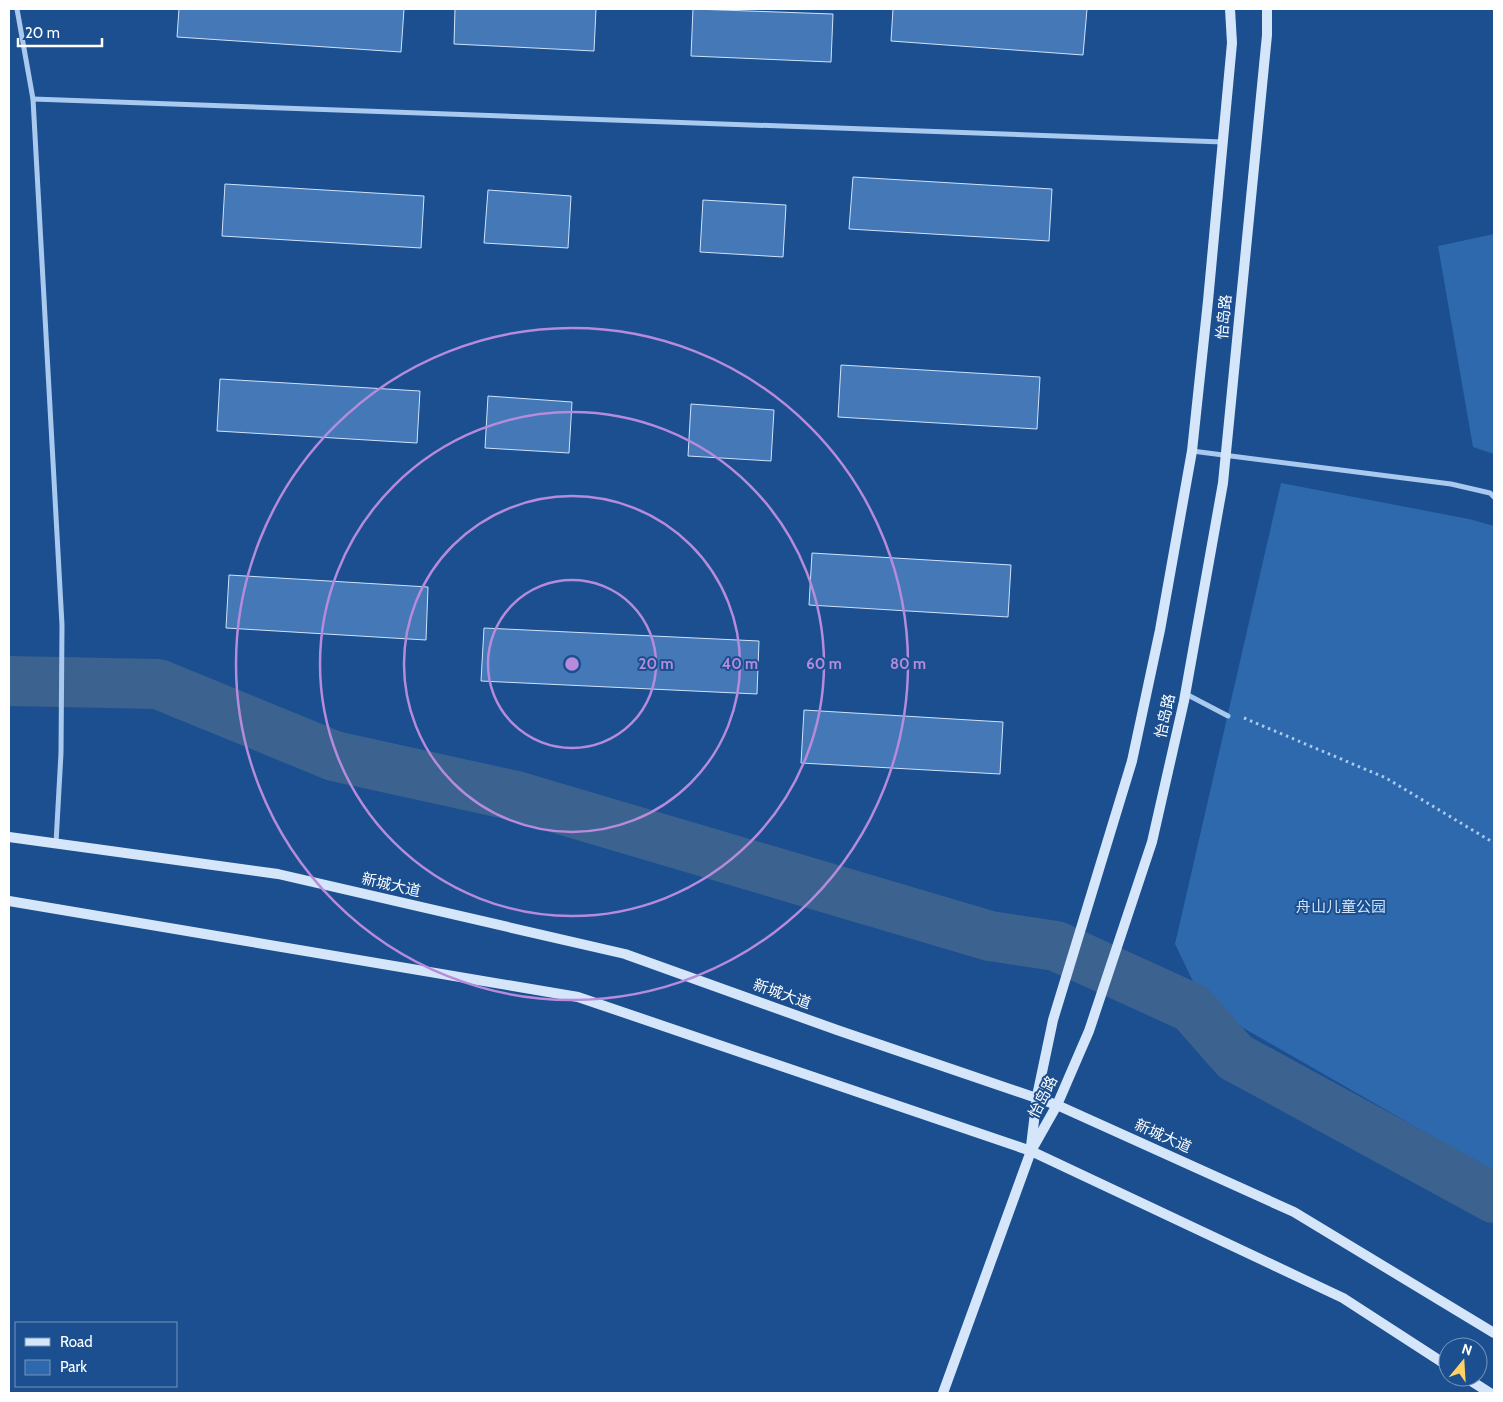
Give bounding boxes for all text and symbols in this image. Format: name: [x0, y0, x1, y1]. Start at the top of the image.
scale bar: [18, 15, 101, 47]
text: 20 m: [25, 24, 60, 42]
street label: 怡岛路: [1213, 294, 1235, 340]
centre of rings: [563, 655, 581, 673]
text: 20 m: [639, 655, 673, 673]
text: 40 m: [722, 655, 758, 673]
text: 60 m: [806, 655, 842, 673]
text: 80 m: [890, 655, 926, 673]
street label: 怡岛路: [1152, 692, 1178, 740]
street label: 新城大道: [360, 869, 422, 901]
park label: 舟山儿童公园: [1296, 898, 1386, 916]
street label: 新城大道: [751, 975, 813, 1013]
street label: 怡岛路: [1025, 1073, 1061, 1121]
street label: 新城大道: [1132, 1116, 1194, 1156]
legend: [15, 1322, 178, 1387]
text: Road: [60, 1333, 93, 1351]
north arrow: [1438, 1337, 1488, 1387]
text: N: [1460, 1340, 1475, 1360]
text: Park: [60, 1358, 87, 1376]

